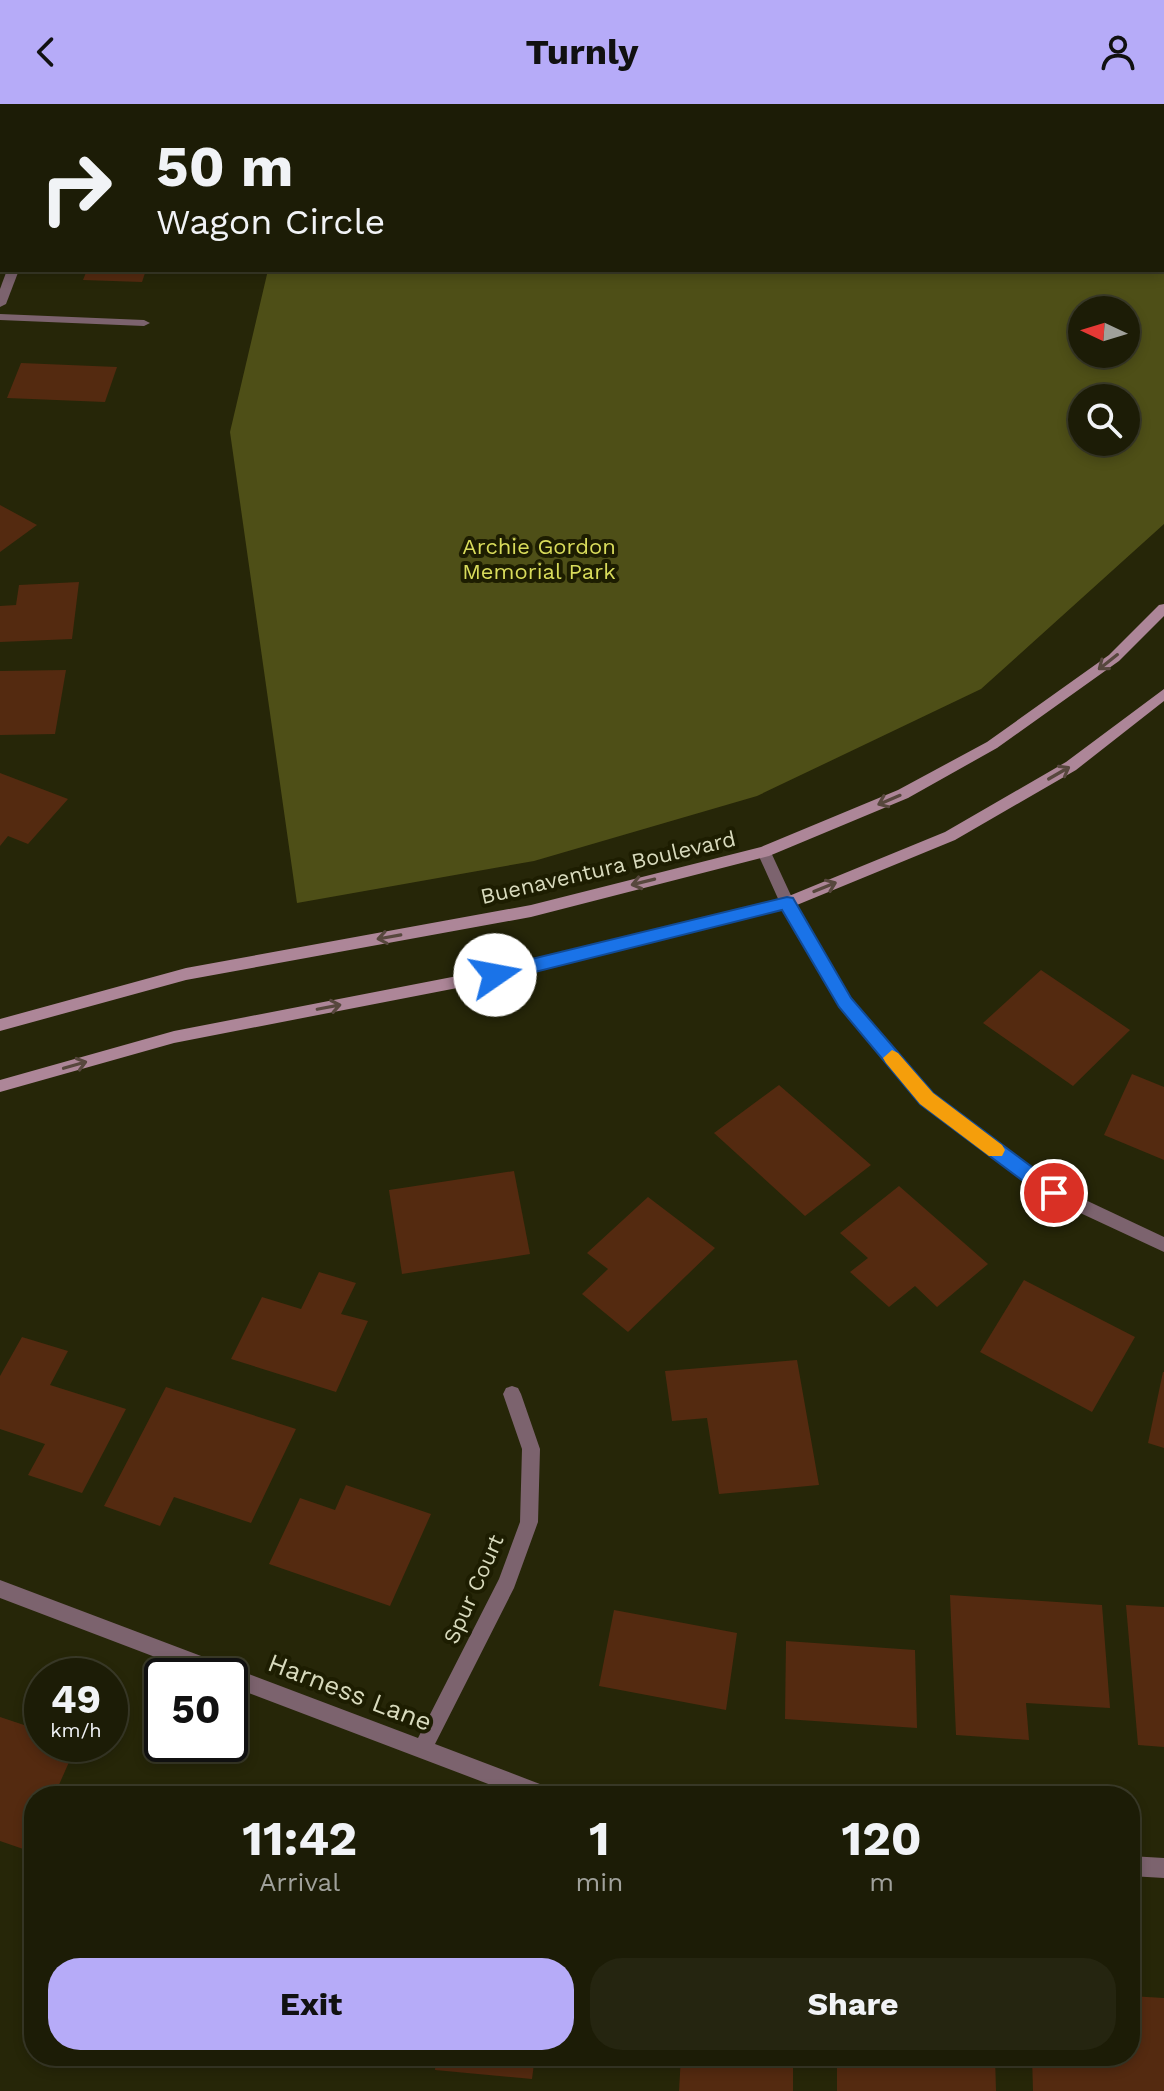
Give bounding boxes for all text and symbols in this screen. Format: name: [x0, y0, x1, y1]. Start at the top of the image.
icon: back: [24, 30, 68, 74]
icon: person: [1096, 30, 1140, 74]
text: Turnly: [526, 31, 638, 73]
text: 50 m: [156, 134, 293, 200]
icon: right: [24, 136, 128, 240]
text: Wagon Circle: [156, 201, 385, 243]
north arrow: [1068, 296, 1140, 368]
map controls: [1068, 296, 1140, 456]
button: search: [1068, 384, 1140, 456]
park label: Archie Gordon Memorial Park: [462, 534, 616, 584]
one-way arrow: [1098, 653, 1119, 670]
one-way arrow: [1046, 765, 1070, 780]
one-way arrow: [877, 794, 901, 808]
street label: Buenaventura Boulevard: [478, 826, 738, 909]
one-way arrow: [630, 876, 656, 891]
one-way arrow: [812, 879, 837, 893]
one-way arrow: [376, 930, 402, 945]
position arrow: [453, 933, 537, 1017]
one-way arrow: [315, 999, 341, 1014]
one-way arrow: [62, 1057, 88, 1072]
pin: [1020, 1159, 1088, 1227]
icon: arrive: [1032, 1171, 1076, 1215]
street label: Spur Court: [438, 1531, 509, 1648]
street label: Harness Lane: [264, 1647, 436, 1737]
speed limit sign: 50: [144, 1658, 248, 1762]
text: 49: [51, 1676, 101, 1723]
text: km/h: [50, 1718, 102, 1742]
text: 11:42: [242, 1810, 357, 1867]
text: 1: [589, 1810, 610, 1867]
text: 120: [842, 1810, 922, 1867]
text: Arrival: [259, 1867, 340, 1897]
text: min: [575, 1867, 623, 1897]
text: m: [869, 1867, 894, 1897]
button: Exit: [48, 1958, 574, 2050]
button: Share: [590, 1958, 1116, 2050]

